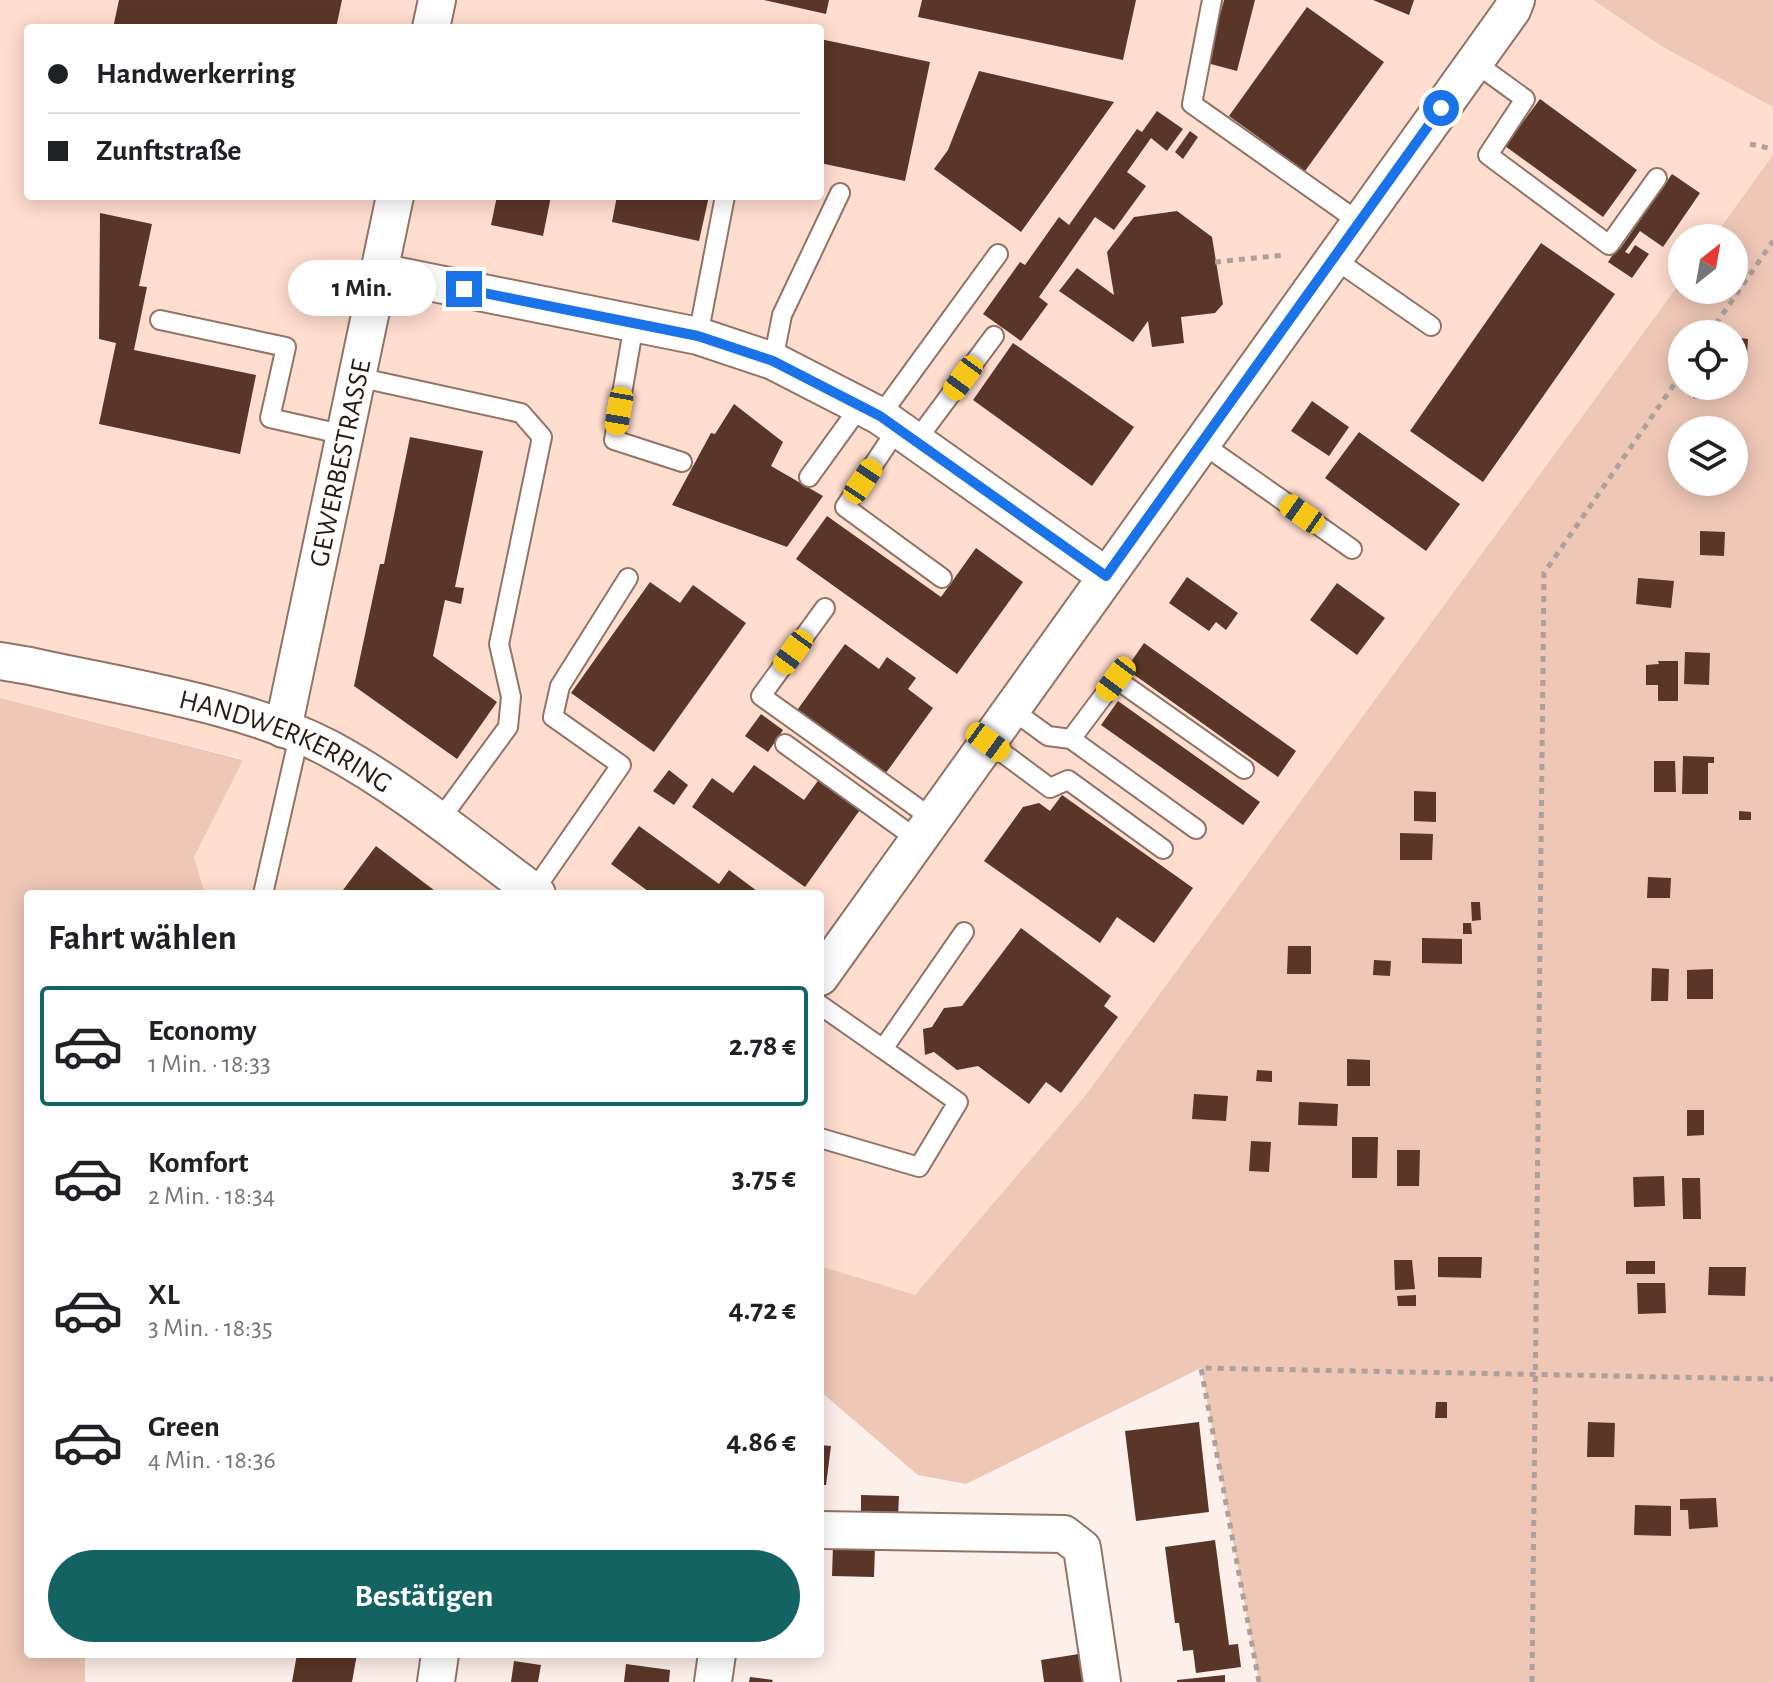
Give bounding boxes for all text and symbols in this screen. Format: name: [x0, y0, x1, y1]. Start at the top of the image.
text: Handwerkerring: [96, 59, 295, 89]
route start: [1423, 90, 1459, 126]
text: Zunftstraße: [96, 136, 241, 166]
north arrow: [1668, 224, 1748, 304]
map controls: [1668, 224, 1748, 496]
callout: 1 Min.: [288, 261, 436, 317]
route end: [446, 271, 482, 307]
text: 1 Min.: [332, 275, 392, 301]
button: locate: [1668, 320, 1748, 400]
car: [939, 352, 987, 404]
street label: GEWERBESTRASSE: [305, 357, 376, 569]
car: [603, 385, 635, 437]
button: layers: [1668, 416, 1748, 496]
car: [840, 454, 886, 508]
car: [1275, 490, 1329, 538]
car: [769, 626, 817, 678]
car: [1092, 653, 1140, 705]
street label: HANDWERKERRING: [176, 686, 396, 799]
car: [962, 718, 1014, 766]
text: Fahrt wählen: [48, 920, 237, 956]
icon: car: [52, 1010, 124, 1082]
text: Economy: [148, 1016, 257, 1046]
text: 2.78 €: [729, 1031, 796, 1061]
text: 1 Min. · 18:33: [148, 1051, 271, 1077]
icon: car: [52, 1142, 124, 1214]
text: Komfort: [148, 1148, 248, 1178]
text: 3.75 €: [732, 1163, 796, 1193]
text: 2 Min. · 18:34: [148, 1183, 275, 1209]
icon: car: [52, 1274, 124, 1346]
text: XL: [148, 1280, 180, 1310]
text: 4.72 €: [728, 1295, 796, 1325]
text: 3 Min. · 18:35: [148, 1315, 273, 1341]
icon: car: [52, 1406, 124, 1478]
text: Green: [148, 1412, 220, 1442]
text: 4.86 €: [726, 1427, 796, 1457]
text: 4 Min. · 18:36: [148, 1447, 276, 1473]
button: Bestätigen: [48, 1550, 800, 1642]

